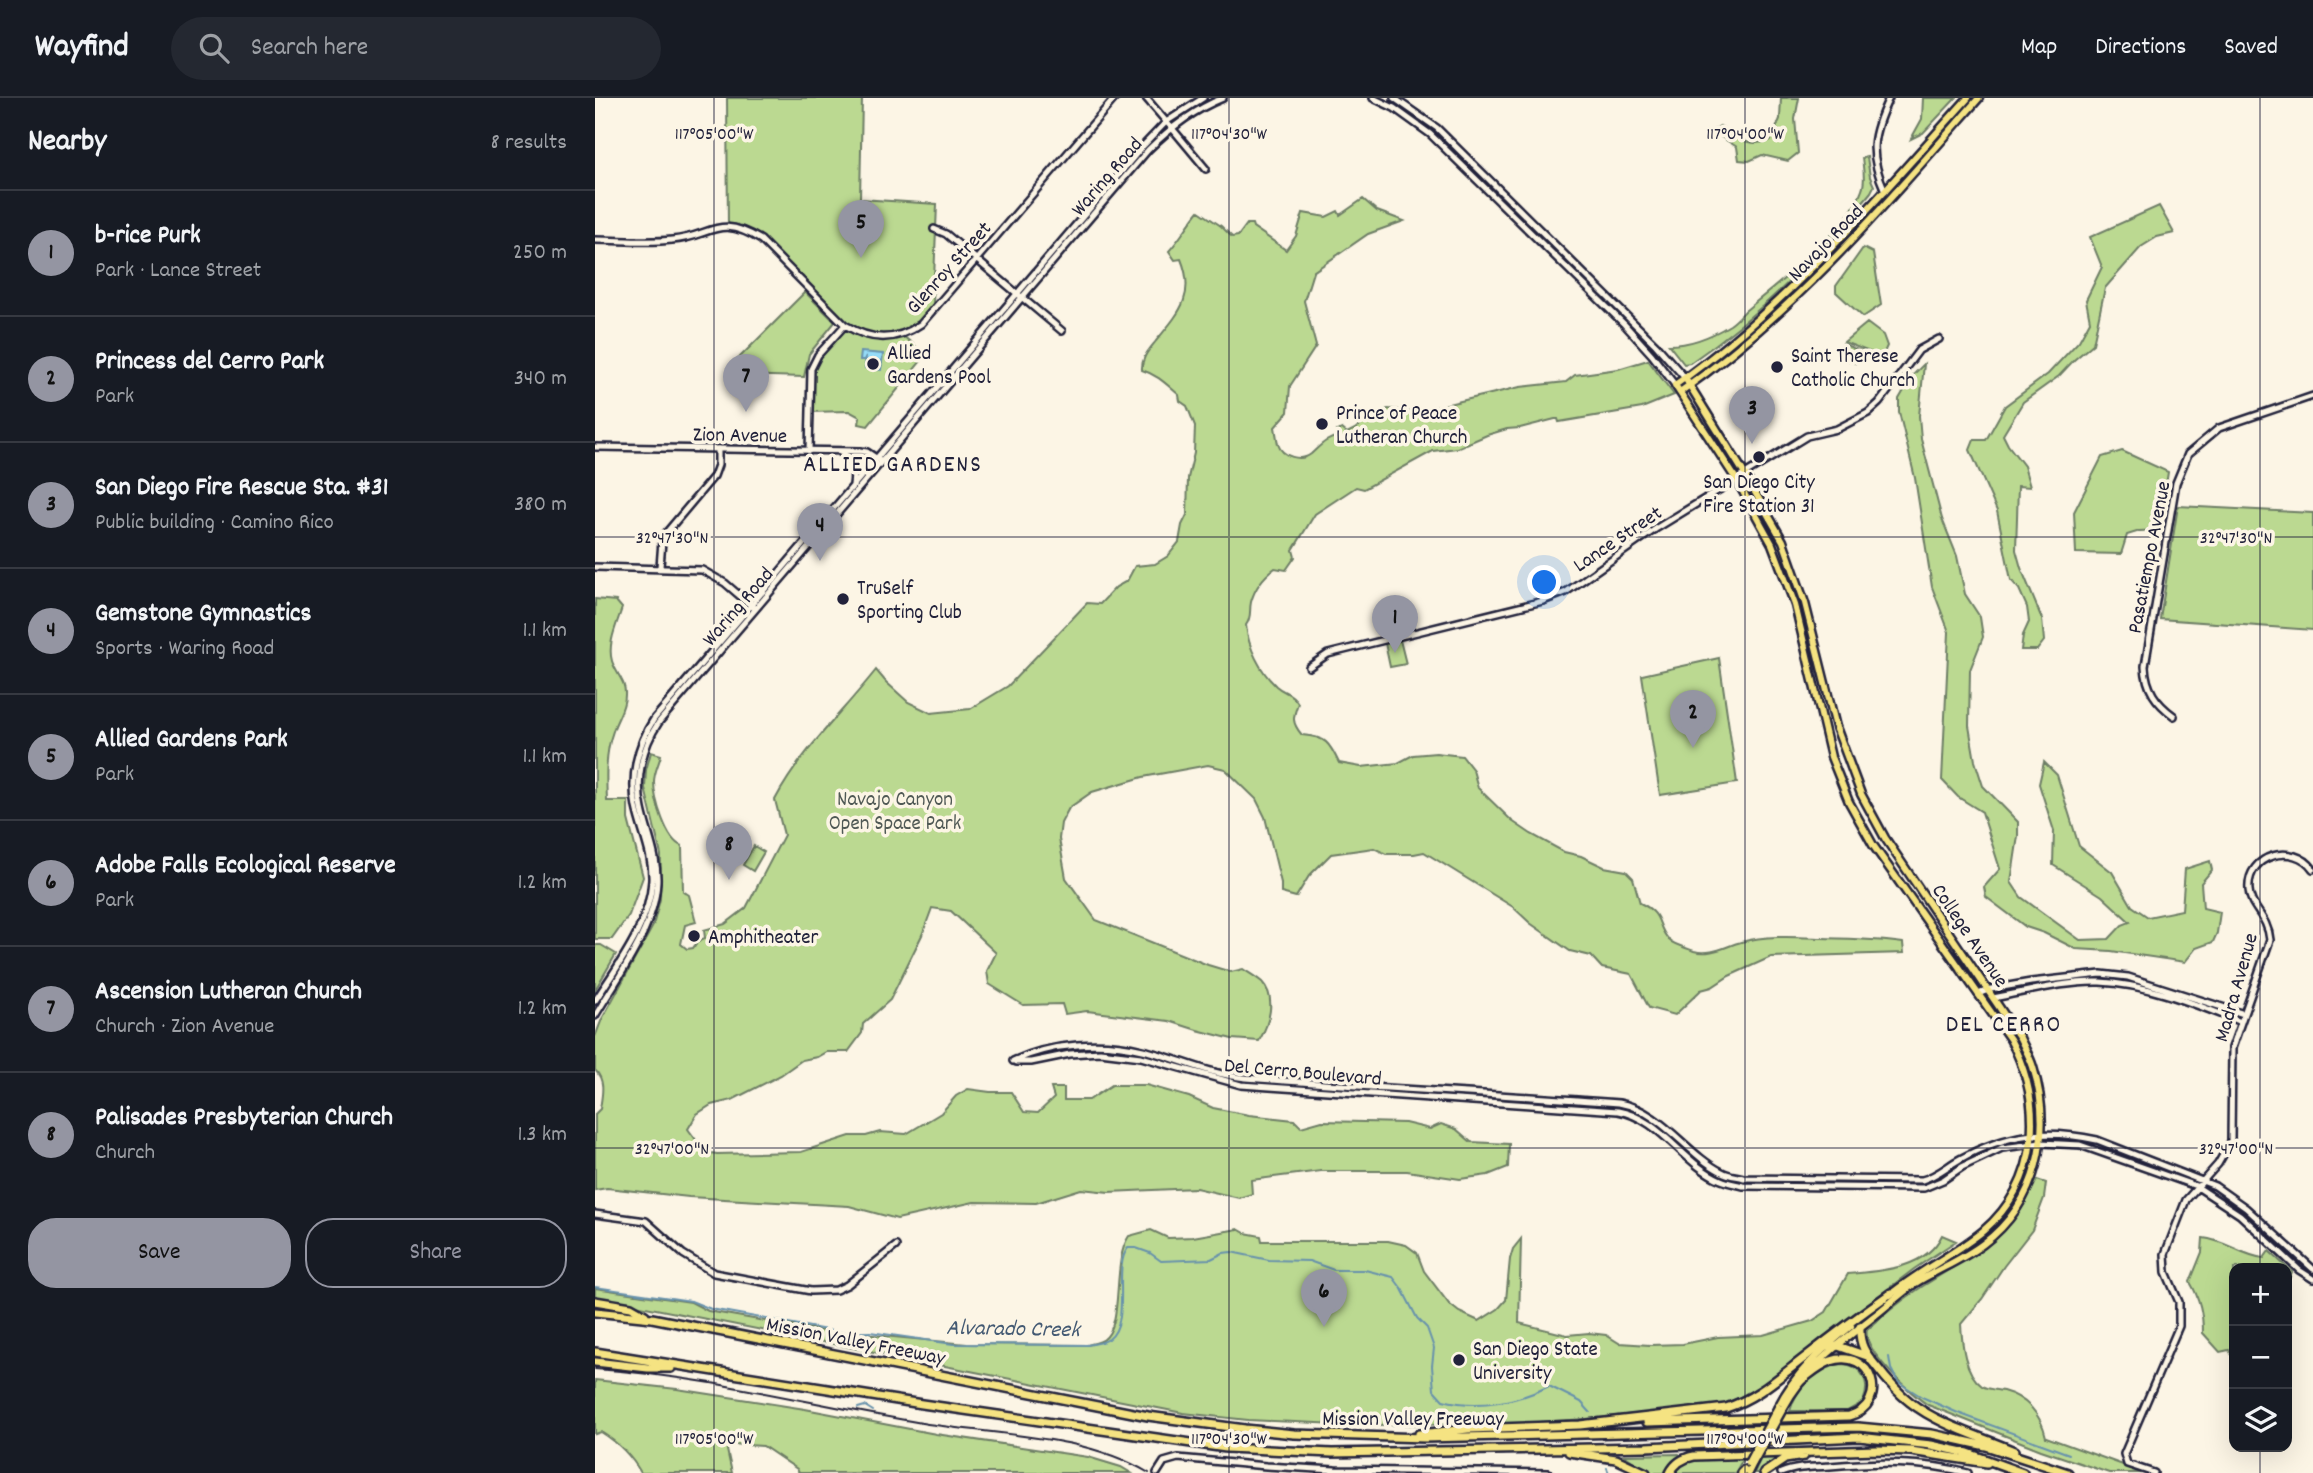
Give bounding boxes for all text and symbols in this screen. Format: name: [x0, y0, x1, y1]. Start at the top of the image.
search box: [171, 17, 661, 80]
text: Wayfind: [35, 25, 129, 72]
icon: search: [195, 29, 233, 67]
text: Search here: [251, 30, 368, 67]
text: Map: [2021, 31, 2057, 65]
text: Directions: [2095, 31, 2186, 65]
text: Saved: [2224, 31, 2278, 65]
text: Nearby: [28, 122, 106, 165]
text: 117°05'00"W: [675, 123, 754, 148]
text: 117°04'30"W: [1191, 123, 1268, 148]
text: 117°04'00"W: [1706, 123, 1785, 148]
text: 8 results: [491, 127, 567, 160]
street label: Waring Road: [1065, 132, 1151, 224]
street label: Navajo Road: [1782, 199, 1872, 290]
pin: 5: [838, 200, 884, 258]
street label: Glenroy Street: [900, 216, 1000, 322]
text: b-rice Purk: [95, 218, 201, 255]
text: 1: [48, 237, 54, 270]
text: 250 m: [513, 237, 567, 270]
text: Park · Lance Street: [95, 255, 261, 288]
place label: Allied Gardens Pool: [887, 340, 991, 394]
place label: Saint Therese Catholic Church: [1791, 343, 1915, 397]
text: Princess del Cerro Park: [95, 344, 324, 381]
pin: 7: [723, 354, 769, 412]
marker: Allied Gardens Pool: [865, 356, 881, 372]
marker: Saint Therese Catholic Church: [1769, 359, 1785, 375]
text: 2: [46, 363, 56, 396]
text: 340 m: [514, 363, 567, 396]
text: Park: [95, 381, 134, 414]
pin: 3: [1729, 386, 1775, 444]
place label: Prince of Peace Lutheran Church: [1336, 400, 1467, 454]
marker: Prince of Peace Lutheran Church: [1314, 416, 1330, 432]
street label: Zion Avenue: [692, 421, 787, 453]
district label: ALLIED GARDENS: [803, 449, 983, 483]
marker: San Diego City Fire Station 31: [1751, 449, 1767, 465]
place label: San Diego City Fire Station 31: [1703, 469, 1815, 523]
text: San Diego Fire Rescue Sta. #31: [95, 470, 388, 507]
street label: Pasatiempo Avenue: [2121, 479, 2180, 636]
text: 3: [46, 489, 56, 522]
text: 380 m: [514, 489, 567, 522]
street label: Lance Street: [1568, 499, 1669, 581]
pin: 4: [797, 503, 843, 561]
text: Public building · Camino Rico: [95, 507, 334, 540]
text: 32°47'30"N: [636, 527, 708, 552]
text: 32°47'30"N: [2200, 527, 2272, 552]
street label: Waring Road: [696, 562, 782, 654]
your location: [1527, 565, 1561, 599]
place label: TruSelf Sporting Club: [857, 575, 962, 629]
marker: TruSelf Sporting Club: [835, 591, 851, 607]
pin: 1: [1372, 595, 1418, 653]
text: Gemstone Gymnastics: [95, 596, 311, 633]
text: 4: [46, 615, 56, 648]
text: 1.1 km: [523, 615, 567, 648]
text: Sports · Waring Road: [95, 633, 274, 666]
pin: 2: [1670, 690, 1716, 748]
text: Allied Gardens Park: [95, 722, 288, 759]
text: 5: [46, 741, 56, 774]
text: 1.1 km: [523, 741, 567, 774]
text: Park: [95, 759, 134, 792]
park label: Navajo Canyon Open Space Park: [829, 786, 961, 840]
pin: 8: [706, 822, 752, 880]
text: Adobe Falls Ecological Reserve: [95, 848, 396, 885]
text: 6: [45, 867, 57, 900]
text: 1.2 km: [518, 867, 567, 900]
street label: College Avenue: [1923, 879, 2014, 995]
text: Park: [95, 885, 134, 918]
place label: Amphitheater: [708, 924, 818, 954]
marker: Amphitheater: [686, 928, 702, 944]
street label: Madra Avenue: [2208, 930, 2268, 1046]
text: Ascension Lutheran Church: [95, 974, 362, 1011]
text: 7: [47, 993, 55, 1026]
text: 1.2 km: [518, 993, 567, 1026]
district label: DEL CERRO: [1946, 1009, 2062, 1043]
text: Church · Zion Avenue: [95, 1011, 274, 1044]
street label: Del Cerro Boulevard: [1223, 1052, 1383, 1096]
text: Palisades Presbyterian Church: [95, 1100, 393, 1137]
text: 8: [46, 1119, 56, 1152]
text: 1.3 km: [517, 1119, 567, 1152]
text: Church: [95, 1137, 155, 1170]
text: 32°47'00"N: [635, 1138, 709, 1163]
text: 32°47'00"N: [2199, 1138, 2273, 1163]
button: Save: [28, 1218, 291, 1288]
button: Share: [305, 1218, 567, 1288]
map controls: [2229, 1263, 2292, 1452]
button: +: [2229, 1263, 2292, 1326]
pin: 6: [1301, 1269, 1347, 1327]
street label: Mission Valley Freeway: [763, 1311, 948, 1375]
water label: Alvarado Creek: [946, 1313, 1083, 1348]
button: −: [2229, 1326, 2292, 1389]
place label: San Diego State University: [1473, 1336, 1598, 1390]
marker: San Diego State University: [1451, 1352, 1467, 1368]
button: layers: [2229, 1389, 2292, 1452]
street label: Mission Valley Freeway: [1322, 1406, 1504, 1436]
text: 117°05'00"W: [675, 1428, 754, 1453]
text: 117°04'30"W: [1191, 1428, 1268, 1453]
text: 117°04'00"W: [1706, 1428, 1785, 1453]

